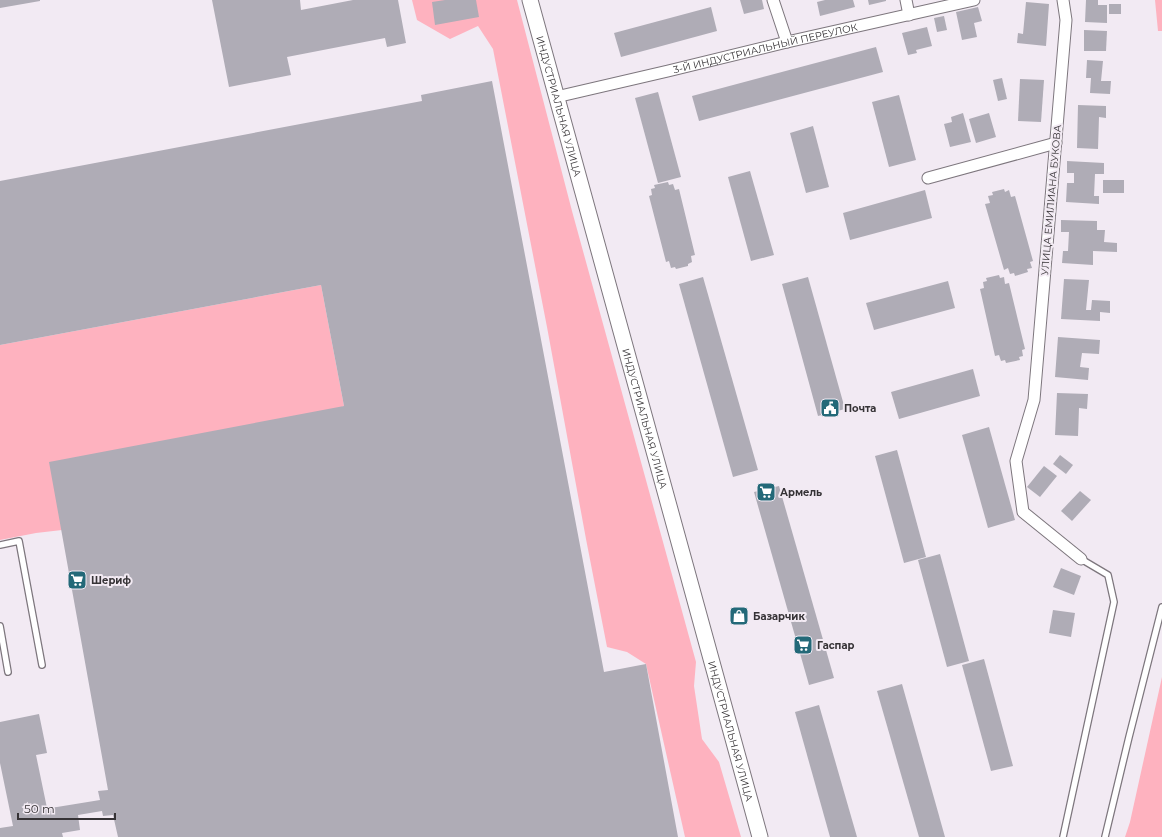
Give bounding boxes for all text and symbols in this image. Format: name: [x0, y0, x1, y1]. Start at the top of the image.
street label: 3-Й ИНДУСТРИАЛЬНЫЙ ПЕРЕУЛОК: [672, 20, 859, 76]
street label: ИНДУСТРИАЛЬНАЯ УЛИЦА: [534, 34, 585, 178]
street label: УЛИЦА ЕМИЛИАНА БУКОВА: [1038, 124, 1064, 276]
street label: ИНДУСТРИАЛЬНАЯ УЛИЦА: [619, 347, 671, 491]
public building icon: Почта: [819, 397, 841, 419]
place label: Почта: [844, 402, 876, 415]
supermarket icon: Армель: [755, 481, 777, 503]
place label: Армель: [780, 486, 822, 499]
supermarket icon: Шериф: [66, 569, 88, 591]
place label: Шериф: [91, 574, 131, 587]
shop icon: Базарчик: [728, 605, 750, 627]
place label: Базарчик: [753, 610, 805, 623]
supermarket icon: Гаспар: [792, 634, 814, 656]
place label: Гаспар: [817, 639, 855, 652]
street label: ИНДУСТРИАЛЬНАЯ УЛИЦА: [705, 659, 756, 803]
scale bar: [18, 795, 115, 821]
text: 50 m: [24, 801, 55, 816]

